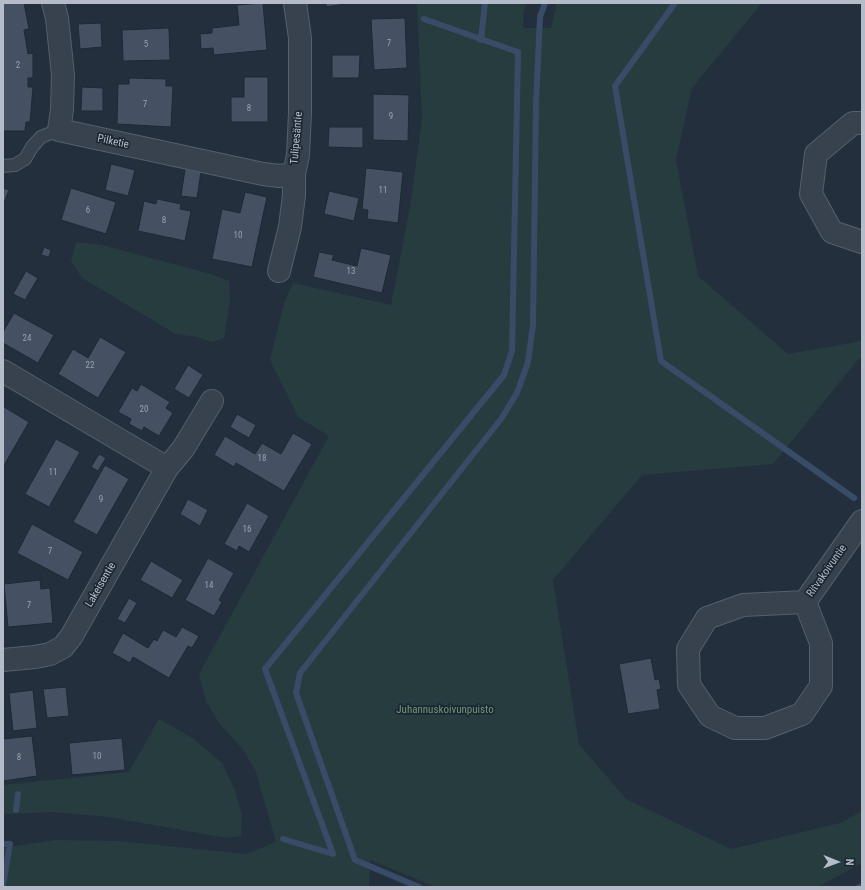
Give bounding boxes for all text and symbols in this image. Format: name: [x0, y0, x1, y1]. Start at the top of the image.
house number: 7: [387, 39, 391, 49]
house number: 5: [144, 40, 148, 50]
house number: 2: [16, 61, 20, 71]
house number: 7: [143, 100, 147, 110]
house number: 8: [247, 104, 251, 114]
street label: Tulipesäntie: [288, 111, 306, 165]
house number: 9: [389, 112, 393, 122]
street label: Pilketie: [96, 132, 130, 152]
house number: 11: [379, 186, 387, 196]
house number: 6: [86, 206, 90, 216]
house number: 8: [162, 216, 166, 226]
house number: 10: [234, 231, 242, 241]
house number: 13: [347, 267, 355, 277]
house number: 24: [23, 334, 31, 344]
house number: 22: [86, 361, 94, 371]
house number: 20: [140, 405, 148, 415]
house number: 18: [258, 454, 266, 464]
house number: 11: [49, 468, 57, 478]
house number: 9: [99, 495, 103, 505]
house number: 16: [243, 525, 251, 535]
street label: Ritvakoivuntie: [804, 542, 850, 600]
house number: 7: [48, 547, 52, 557]
street label: Lakeisentie: [83, 560, 119, 610]
house number: 14: [205, 581, 213, 591]
house number: 7: [27, 601, 31, 611]
park label: Juhannuskoivunpuisto: [396, 703, 494, 717]
house number: 10: [93, 752, 101, 762]
house number: 8: [17, 753, 21, 763]
north arrow: [817, 842, 857, 882]
text: N: [843, 859, 856, 866]

